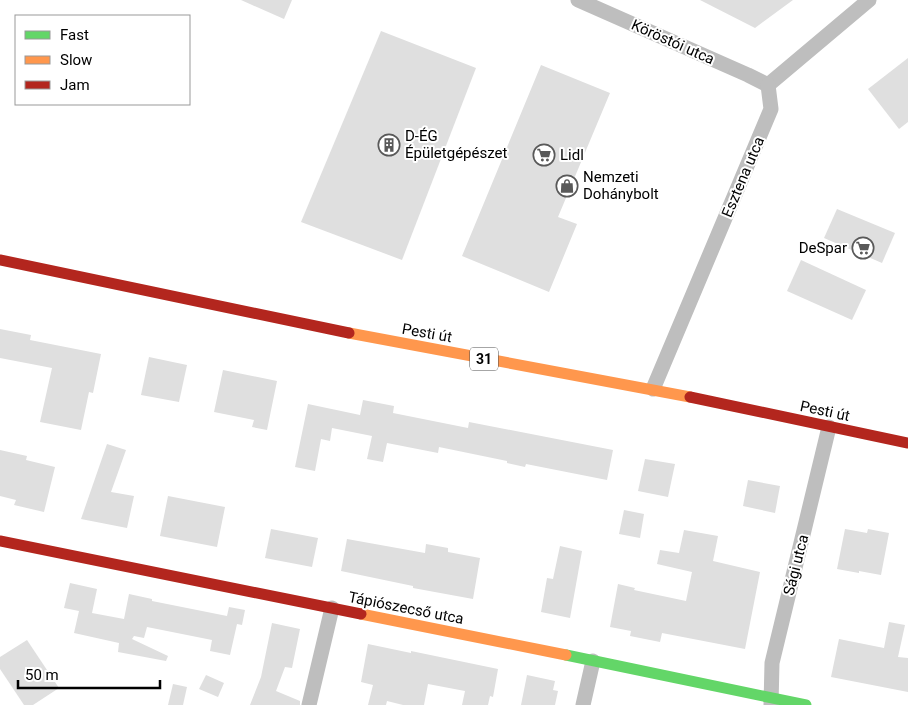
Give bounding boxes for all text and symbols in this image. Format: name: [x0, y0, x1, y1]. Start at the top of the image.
legend: [15, 15, 190, 105]
street label: Köröstói utca: [629, 16, 717, 68]
text: Fast: [60, 26, 89, 44]
text: Slow: [60, 51, 92, 69]
text: Jam: [60, 76, 90, 94]
place label: D-ÉG Épületgépészet: [405, 127, 508, 162]
building icon: D-ÉG Épületgépészet: [377, 133, 401, 157]
street label: Esztena utca: [718, 134, 768, 220]
supermarket icon: Lidl: [532, 143, 556, 167]
place label: Lidl: [560, 146, 584, 164]
place label: Nemzeti Dohánybolt: [583, 168, 659, 203]
shop icon: Nemzeti Dohánybolt: [555, 174, 579, 198]
supermarket icon: DeSpar: [851, 236, 875, 260]
place label: DeSpar: [799, 239, 847, 257]
street label: Pesti út: [401, 320, 454, 346]
road number: 31: [470, 348, 498, 370]
street label: Pesti út: [798, 397, 852, 425]
street label: Sági utca: [780, 533, 812, 597]
street label: Tápiószecső utca: [347, 588, 465, 628]
scale bar: [18, 658, 160, 690]
text: 50 m: [25, 666, 59, 684]

